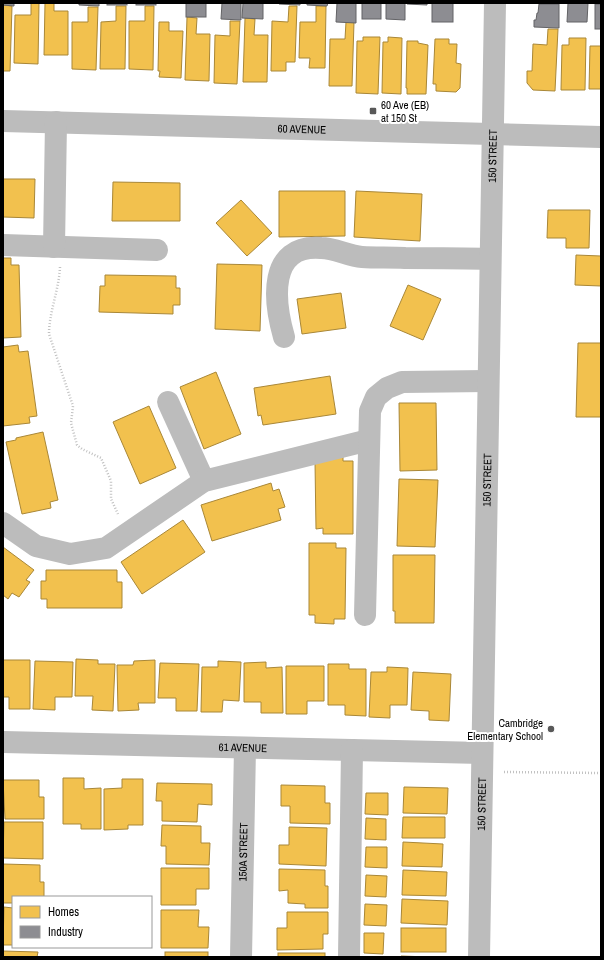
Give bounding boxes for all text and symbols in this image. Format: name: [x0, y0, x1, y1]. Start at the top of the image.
place label: 60 Ave (EB) at 150 St: [381, 98, 429, 125]
marker: 60 Ave (EB) at 150 St: [368, 106, 378, 116]
street label: 60 AVENUE: [277, 121, 326, 137]
street label: 150 STREET: [485, 129, 500, 183]
street label: 150 STREET: [480, 453, 494, 507]
place label: Cambridge Elementary School: [467, 716, 543, 743]
marker: Cambridge Elementary School: [546, 724, 556, 734]
street label: 61 AVENUE: [219, 740, 267, 755]
street label: 150 STREET: [474, 777, 489, 831]
street label: 150A STREET: [235, 822, 251, 882]
legend: [12, 896, 152, 948]
text: Homes: [48, 904, 79, 920]
text: Industry: [48, 924, 83, 940]

